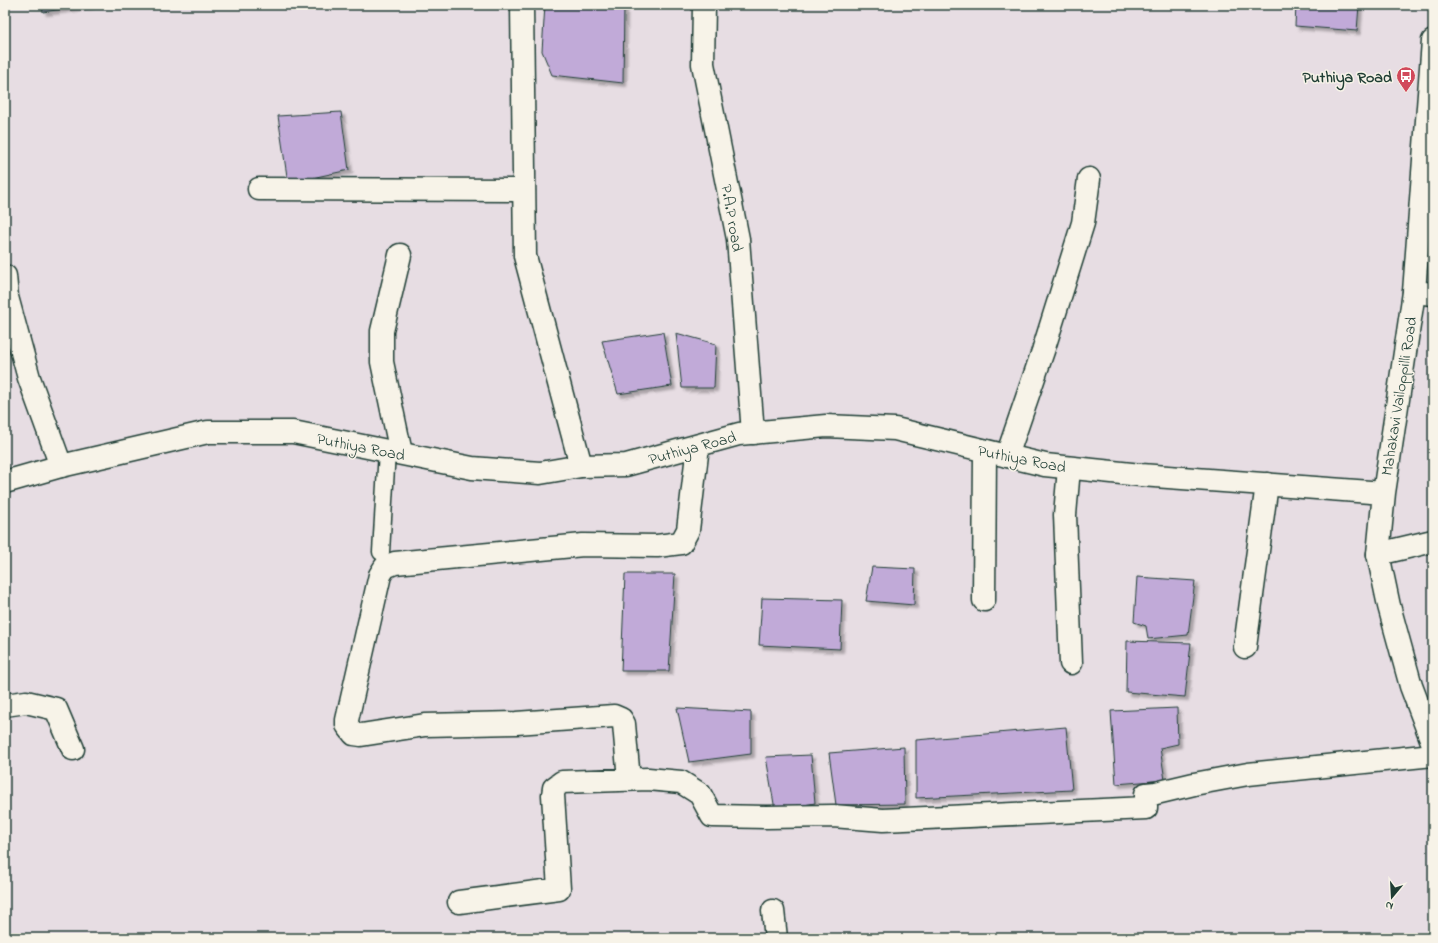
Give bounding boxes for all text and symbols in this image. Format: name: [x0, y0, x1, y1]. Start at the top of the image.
bus stop icon: Puthiya Road: [1395, 65, 1417, 93]
place label: Puthiya Road: [1302, 66, 1392, 91]
street label: P.A.P road: [713, 183, 749, 254]
street label: Mahakavi Vailoppilli Road: [1376, 315, 1424, 478]
street label: Puthiya Road: [646, 426, 739, 472]
street label: Puthiya Road: [314, 428, 407, 468]
street label: Puthiya Road: [975, 440, 1068, 480]
north arrow: [1372, 877, 1412, 917]
text: N: [1383, 897, 1395, 914]

